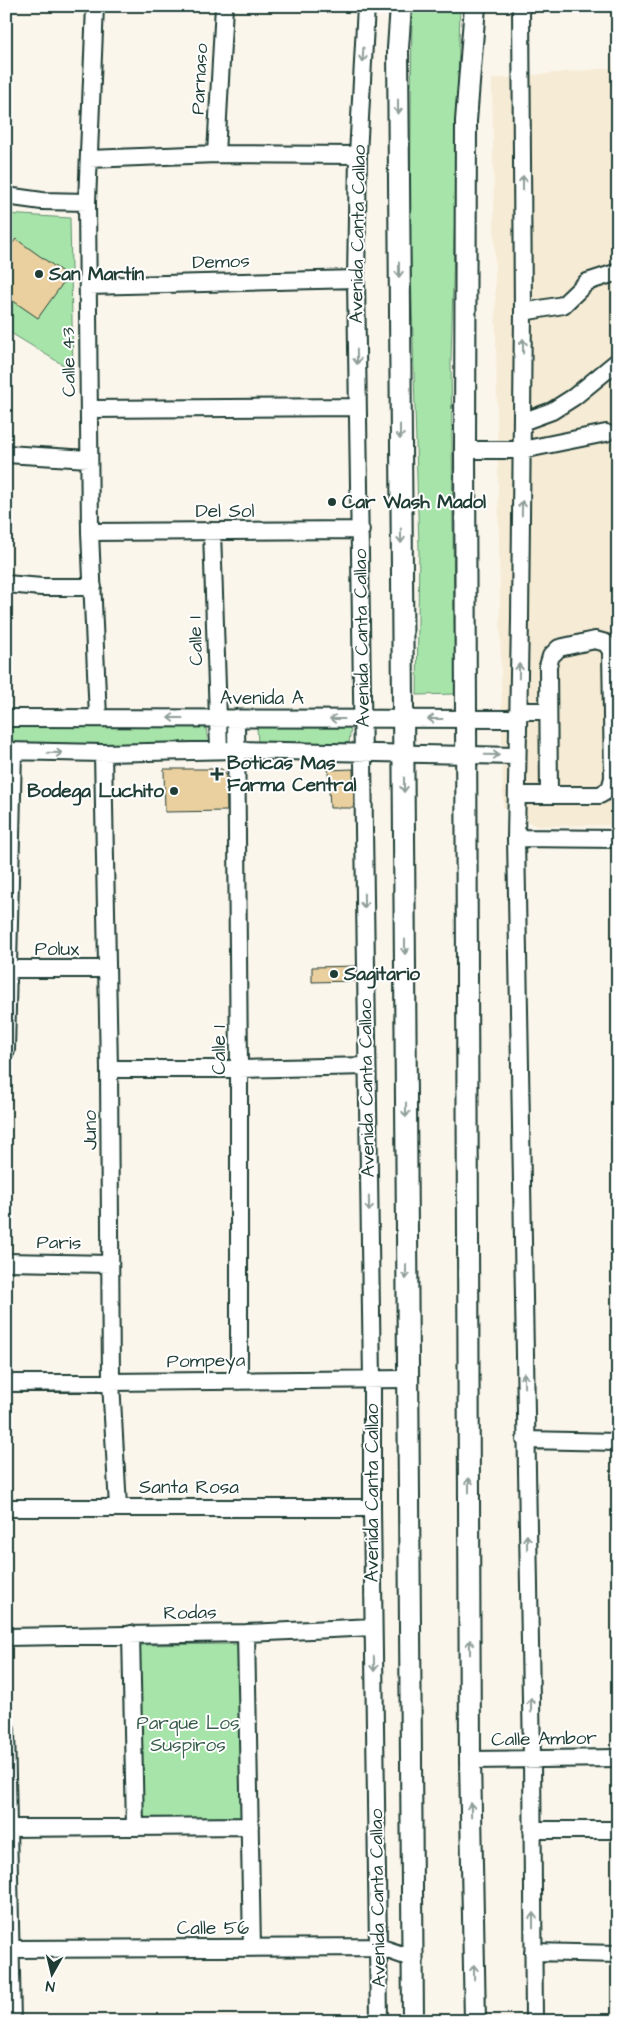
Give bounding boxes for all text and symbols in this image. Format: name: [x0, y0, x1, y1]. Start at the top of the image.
street label: Parnaso: [185, 42, 215, 115]
one-way arrow: [359, 47, 368, 63]
one-way arrow: [393, 99, 403, 115]
street label: Avenida Canta Callao: [343, 144, 373, 324]
one-way arrow: [518, 175, 528, 192]
street label: Demos: [192, 248, 250, 276]
place label: San Martín: [48, 261, 144, 288]
one-way arrow: [394, 262, 404, 278]
marker: San Martín: [33, 268, 45, 280]
street label: Calle 43: [55, 327, 83, 397]
one-way arrow: [518, 338, 528, 354]
one-way arrow: [352, 349, 362, 365]
one-way arrow: [395, 424, 405, 440]
place label: Car Wash Madol: [342, 489, 486, 516]
marker: Car Wash Madol: [326, 496, 338, 508]
street label: Del Sol: [195, 498, 255, 525]
one-way arrow: [517, 500, 527, 516]
one-way arrow: [397, 528, 406, 544]
street label: Avenida Canta Callao: [347, 548, 377, 728]
street label: Calle 1: [182, 615, 210, 666]
one-way arrow: [515, 663, 524, 679]
street label: Avenida A: [220, 685, 304, 712]
one-way arrow: [167, 713, 184, 723]
one-way arrow: [330, 714, 346, 724]
one-way arrow: [427, 714, 443, 723]
one-way arrow: [47, 748, 63, 757]
place label: Boticas Mas Farma Central: [227, 750, 356, 799]
one-way arrow: [483, 750, 499, 760]
marker: Boticas Mas Farma Central: [211, 768, 223, 780]
one-way arrow: [399, 776, 409, 792]
place label: Bodega Luchito: [27, 778, 164, 806]
marker: Bodega Luchito: [168, 785, 180, 797]
one-way arrow: [359, 892, 369, 909]
street label: Polux: [35, 936, 79, 963]
one-way arrow: [400, 938, 410, 955]
place label: Sagitario: [343, 961, 420, 989]
marker: Sagitario: [328, 968, 340, 980]
street label: Avenida Canta Callao: [352, 998, 382, 1178]
street label: Calle 1: [206, 1025, 233, 1075]
one-way arrow: [401, 1101, 411, 1117]
street label: Juno: [77, 1110, 104, 1150]
one-way arrow: [364, 1195, 374, 1211]
street label: Paris: [36, 1229, 82, 1257]
one-way arrow: [401, 1264, 411, 1280]
street label: Pompeya: [166, 1347, 246, 1376]
one-way arrow: [519, 1372, 529, 1388]
street label: Avenida Canta Callao: [359, 1403, 386, 1582]
street label: Santa Rosa: [139, 1474, 239, 1501]
one-way arrow: [464, 1477, 474, 1493]
one-way arrow: [523, 1534, 532, 1550]
street label: Rodas: [163, 1599, 217, 1627]
one-way arrow: [465, 1639, 475, 1656]
one-way arrow: [369, 1655, 379, 1671]
one-way arrow: [526, 1697, 535, 1713]
park label: Parque Los Suspiros: [137, 1710, 239, 1759]
street label: Calle Ambor: [491, 1725, 598, 1753]
one-way arrow: [466, 1802, 476, 1818]
street label: Avenida Canta Callao: [363, 1808, 393, 1988]
one-way arrow: [528, 1912, 538, 1928]
street label: Calle 56: [177, 1915, 249, 1942]
north arrow: [28, 1950, 78, 2000]
one-way arrow: [469, 1964, 479, 1980]
text: N: [44, 1975, 56, 1996]

